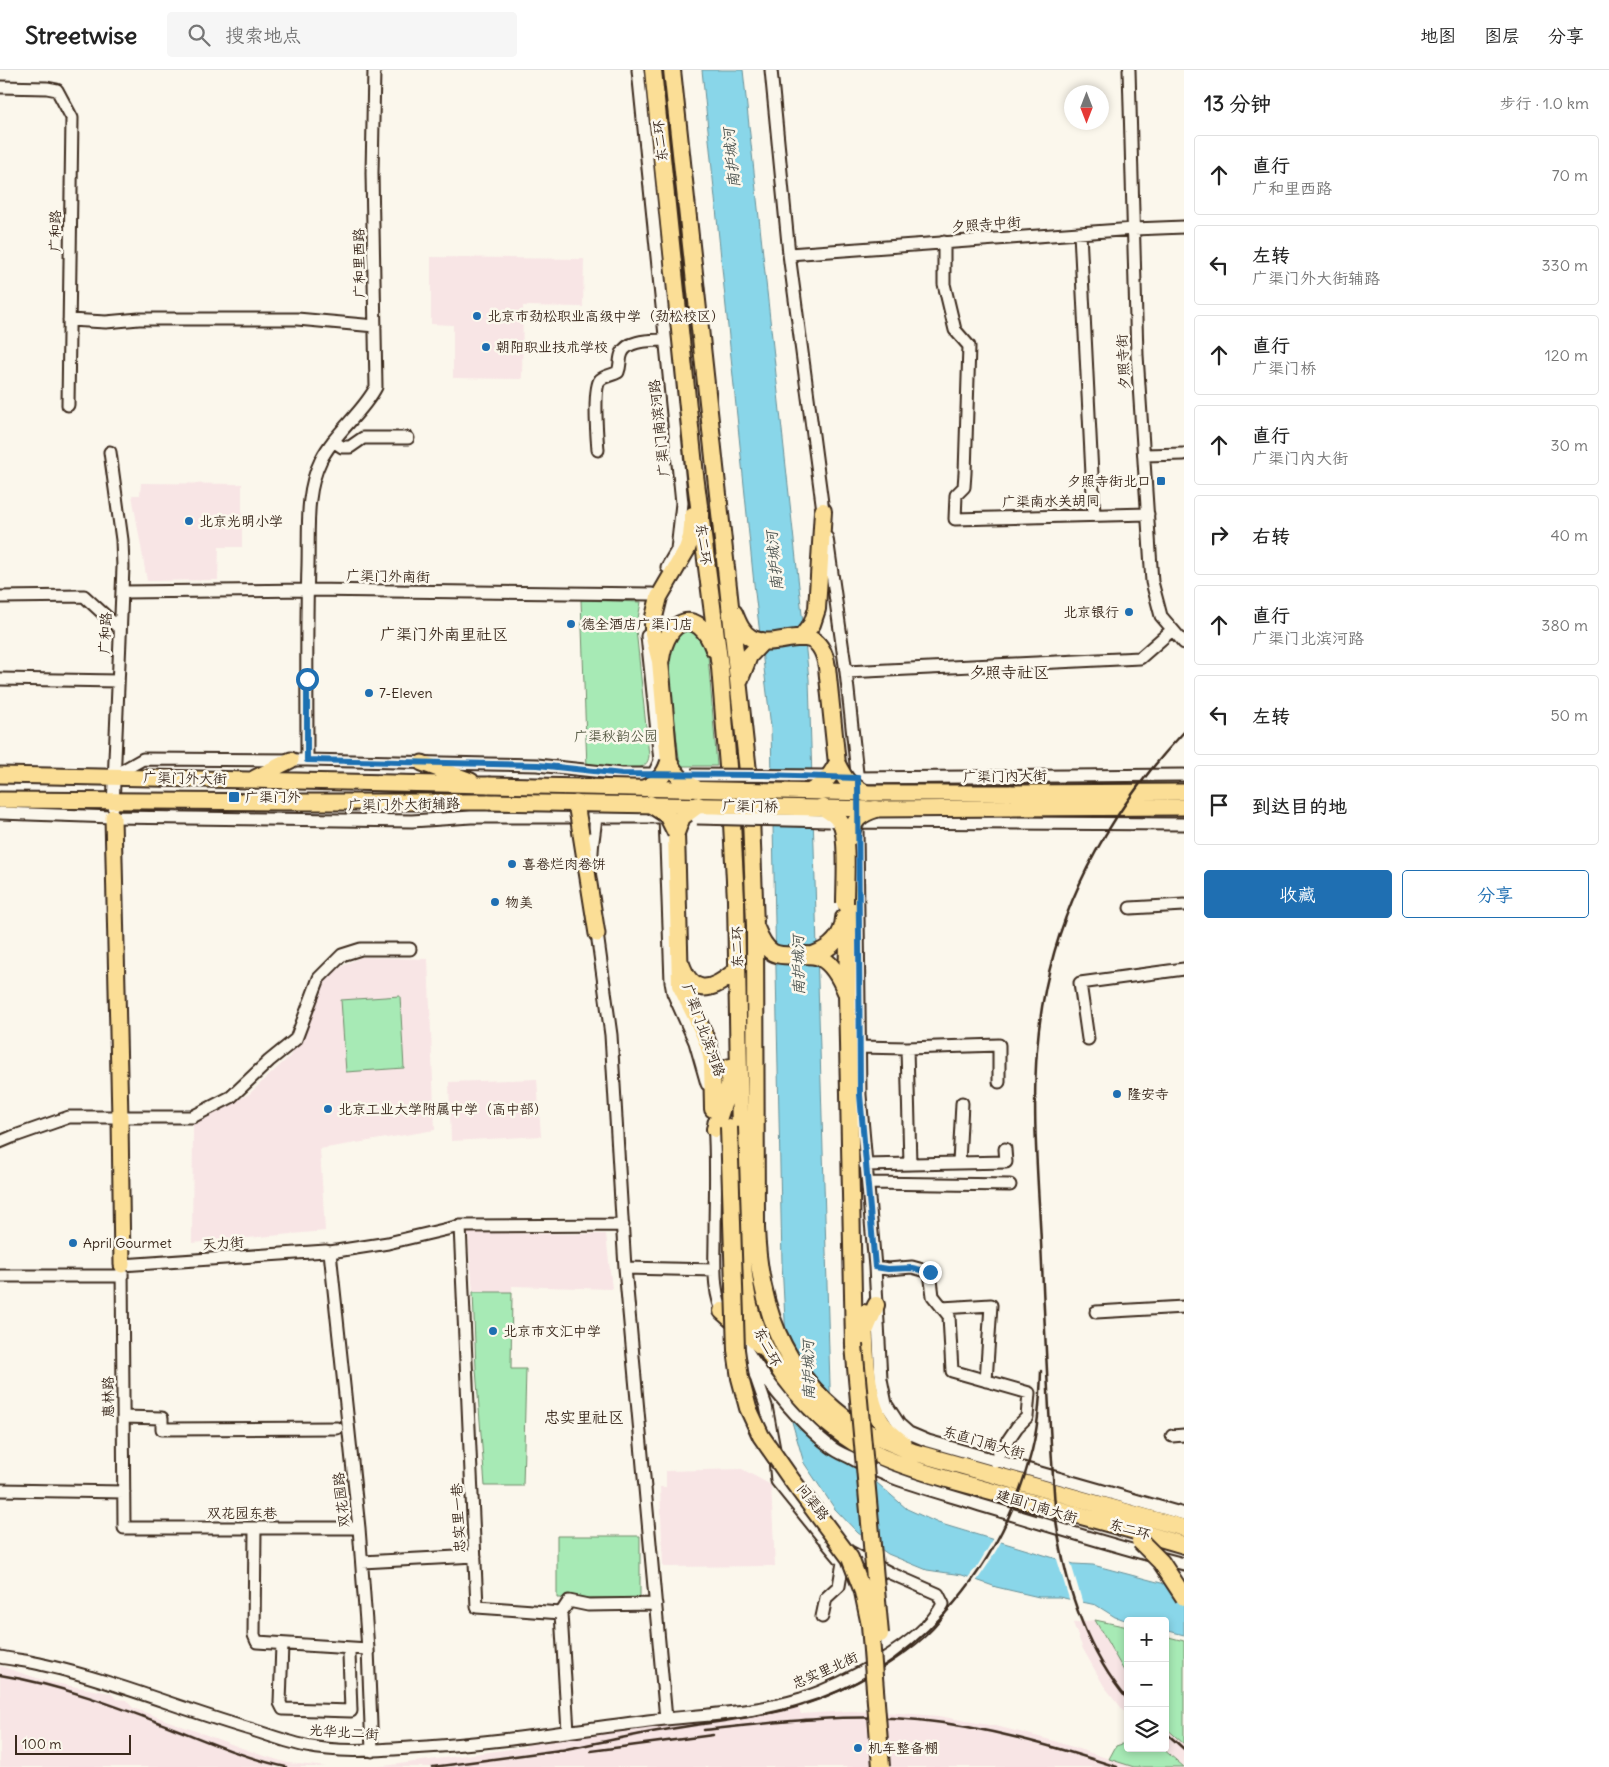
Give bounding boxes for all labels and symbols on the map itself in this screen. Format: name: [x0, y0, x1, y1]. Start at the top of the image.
north arrow: [1064, 85, 1109, 130]
street label: 东二环: [649, 119, 671, 163]
water label: 南护城河: [718, 124, 744, 189]
street label: 广和路: [46, 210, 64, 252]
street label: 夕照寺中街: [950, 213, 1022, 235]
street label: 广和里西路: [349, 228, 369, 298]
place label: 北京市劲松职业高级中学（劲松校区）: [487, 307, 725, 325]
marker: 北京市劲松职业高级中学（劲松校区）: [471, 310, 483, 322]
street label: 夕照寺街: [1113, 334, 1133, 390]
place label: 朝阳职业技术学校: [496, 338, 608, 356]
marker: 朝阳职业技术学校: [480, 341, 492, 353]
street label: 广渠门南滨河路: [645, 378, 673, 478]
place label: 夕照寺街北口: [1067, 472, 1151, 490]
marker: 夕照寺街北口: [1155, 475, 1167, 487]
street label: 广渠南水关胡同: [1002, 491, 1100, 511]
place label: 北京光明小学: [199, 512, 283, 530]
marker: 北京光明小学: [183, 515, 195, 527]
street label: 东二环: [692, 522, 716, 566]
water label: 南护城河: [761, 527, 787, 592]
street label: 广渠门外南街: [346, 566, 430, 586]
place label: 北京银行: [1063, 603, 1119, 621]
marker: 北京银行: [1123, 606, 1135, 618]
street label: 广和路: [95, 612, 115, 654]
place label: 德全酒店广渠门店: [581, 615, 693, 633]
marker: 德全酒店广渠门店: [565, 618, 577, 630]
district label: 广渠门外南里社区: [380, 624, 508, 644]
district label: 夕照寺社区: [969, 662, 1049, 682]
route start: [296, 668, 319, 691]
place label: 7-Eleven: [379, 684, 433, 702]
marker: 7-Eleven: [363, 687, 375, 699]
park label: 广渠秋韵公园: [574, 727, 658, 745]
street label: 广渠门内大街: [963, 766, 1047, 786]
street label: 广渠门外大街: [143, 768, 227, 788]
place label: 广渠门外: [245, 788, 301, 806]
marker: 广渠门外: [227, 790, 241, 804]
street label: 广渠门外大街辅路: [348, 794, 460, 814]
street label: 广渠门桥: [722, 797, 778, 815]
place label: 喜卷烂肉卷饼: [522, 855, 606, 873]
marker: 喜卷烂肉卷饼: [506, 858, 518, 870]
place label: 物美: [505, 893, 533, 911]
marker: 物美: [489, 896, 501, 908]
street label: 东二环: [728, 926, 746, 968]
water label: 南护城河: [788, 932, 808, 995]
street label: 广渠门北滨河路: [679, 981, 729, 1079]
place label: 隆安寺: [1127, 1085, 1169, 1103]
marker: 隆安寺: [1111, 1088, 1123, 1100]
place label: 北京工业大学附属中学（高中部）: [338, 1100, 548, 1118]
marker: 北京工业大学附属中学（高中部）: [322, 1103, 334, 1115]
street label: 天力街: [201, 1233, 245, 1253]
place label: April Gourmet: [83, 1234, 172, 1252]
marker: April Gourmet: [67, 1237, 79, 1249]
route end: [919, 1261, 942, 1284]
place label: 北京市文汇中学: [503, 1322, 601, 1340]
street label: 东二环: [750, 1324, 786, 1370]
marker: 北京市文汇中学: [487, 1325, 499, 1337]
water label: 南护城河: [798, 1337, 818, 1400]
street label: 惠林路: [99, 1376, 117, 1418]
district label: 忠实里社区: [544, 1407, 624, 1427]
street label: 东直门南大街: [941, 1422, 1027, 1462]
street label: 双花园路: [329, 1471, 353, 1529]
street label: 问渠路: [793, 1480, 833, 1524]
street label: 忠实里一巷: [447, 1482, 469, 1553]
street label: 建国门南大街: [994, 1485, 1080, 1527]
street label: 双花园东巷: [207, 1504, 278, 1522]
street label: 东二环: [1107, 1515, 1153, 1543]
street label: 忠实里北街: [789, 1648, 861, 1692]
street label: 光华北二街: [308, 1721, 380, 1743]
scale bar: [15, 1732, 131, 1755]
place label: 机车整备棚: [868, 1739, 938, 1757]
marker: 机车整备棚: [852, 1742, 864, 1754]

